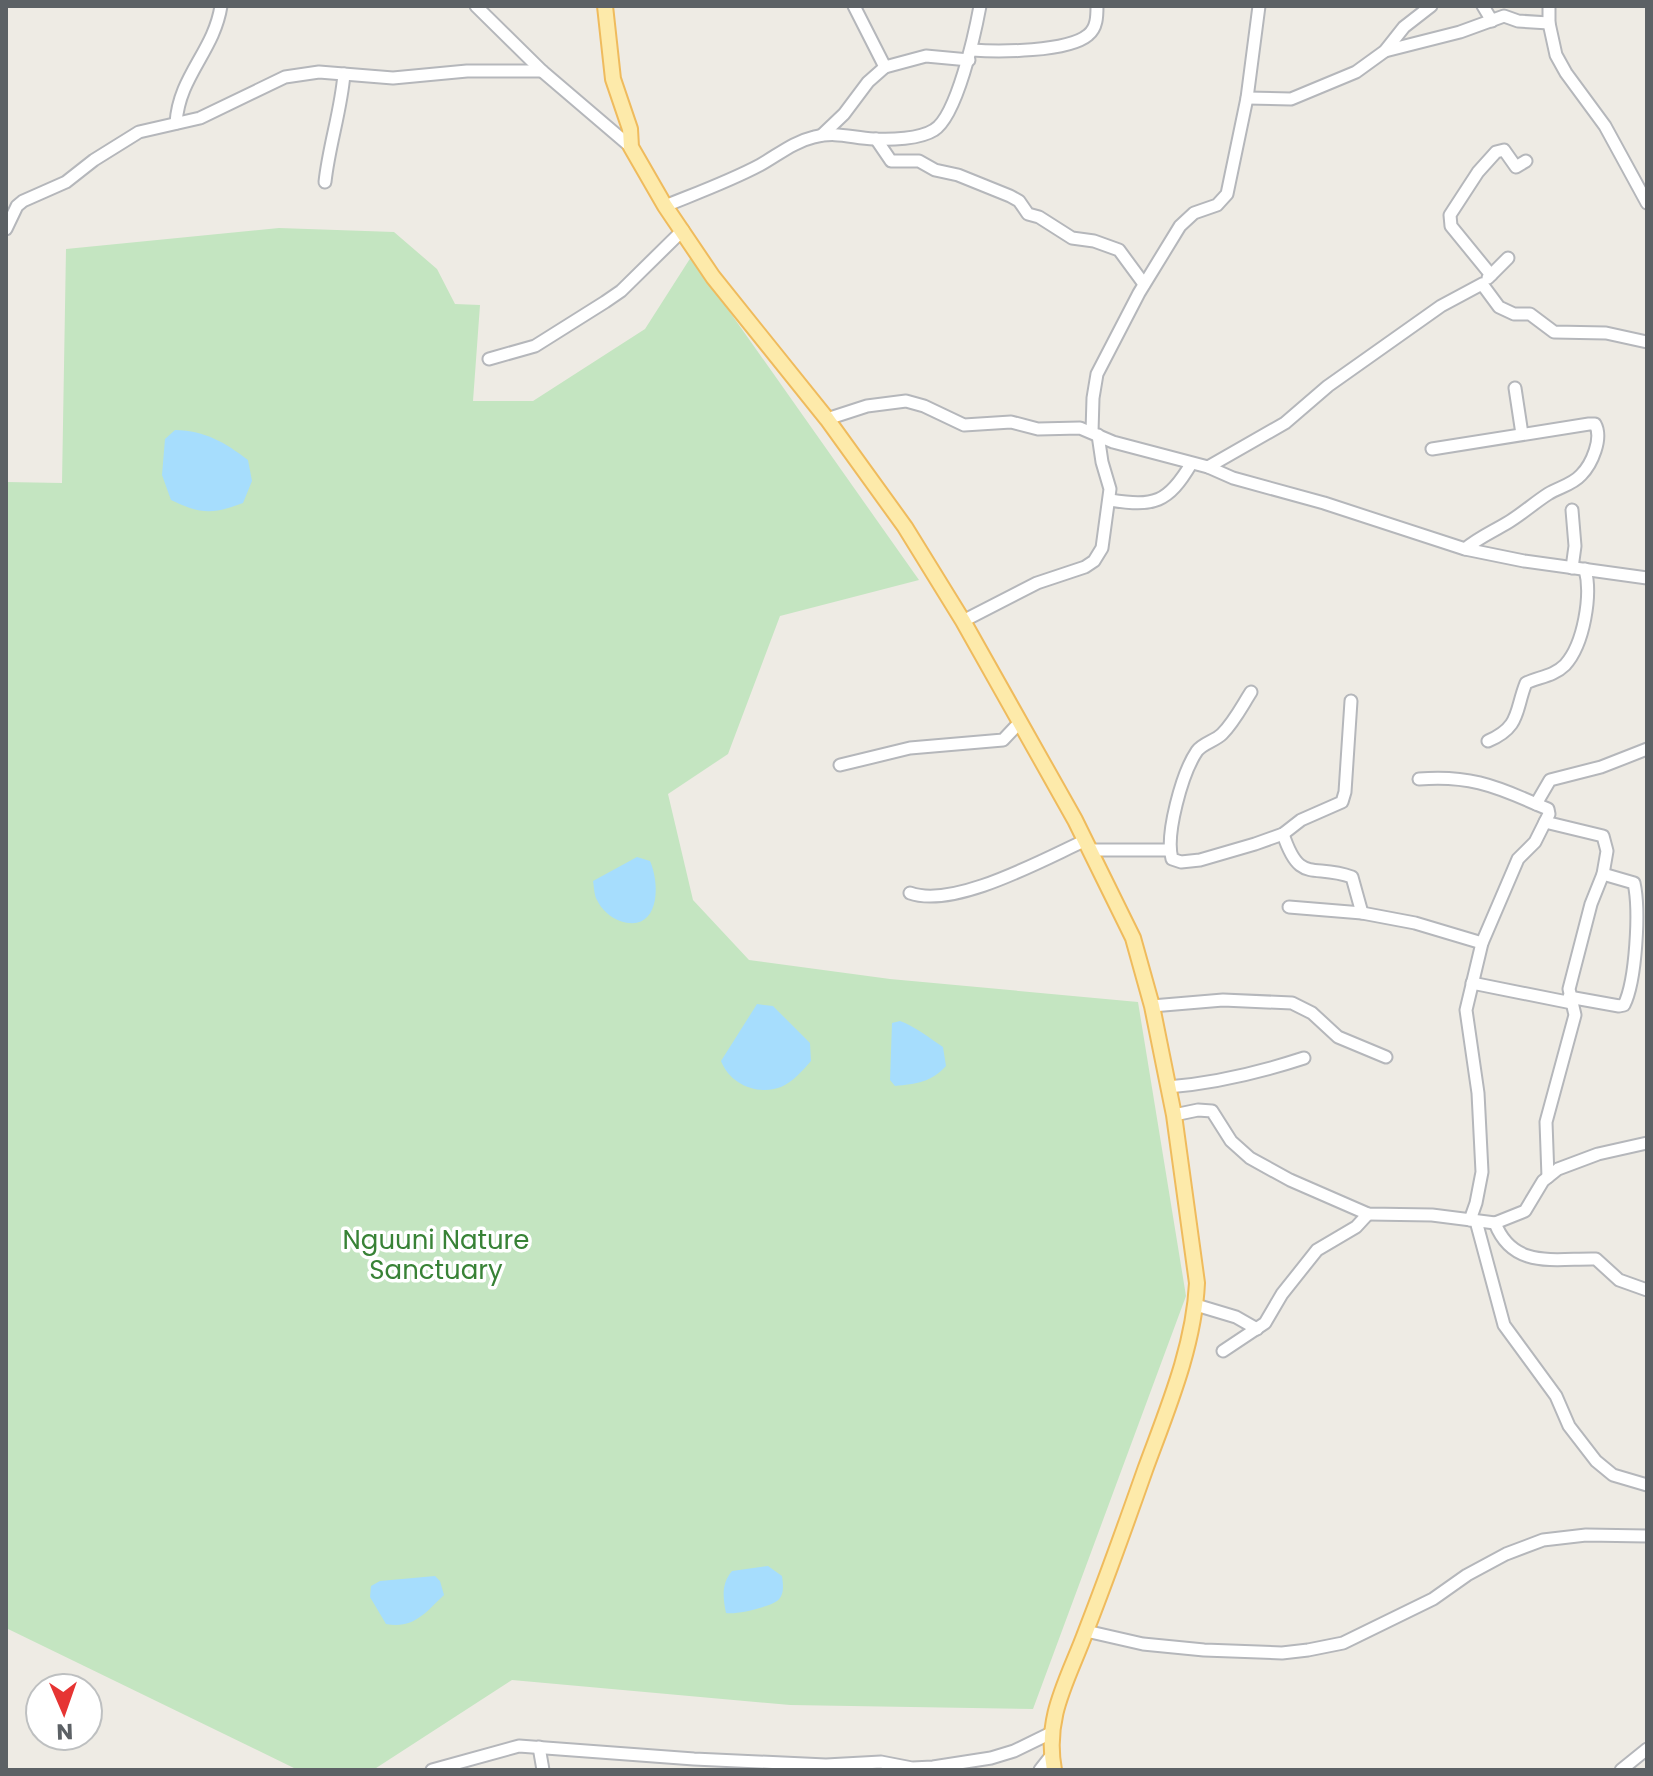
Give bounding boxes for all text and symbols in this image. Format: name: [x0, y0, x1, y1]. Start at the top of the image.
park label: Nguuni Nature Sanctuary: [343, 1222, 529, 1288]
north arrow: [24, 1672, 104, 1752]
text: N: [56, 1716, 73, 1747]

